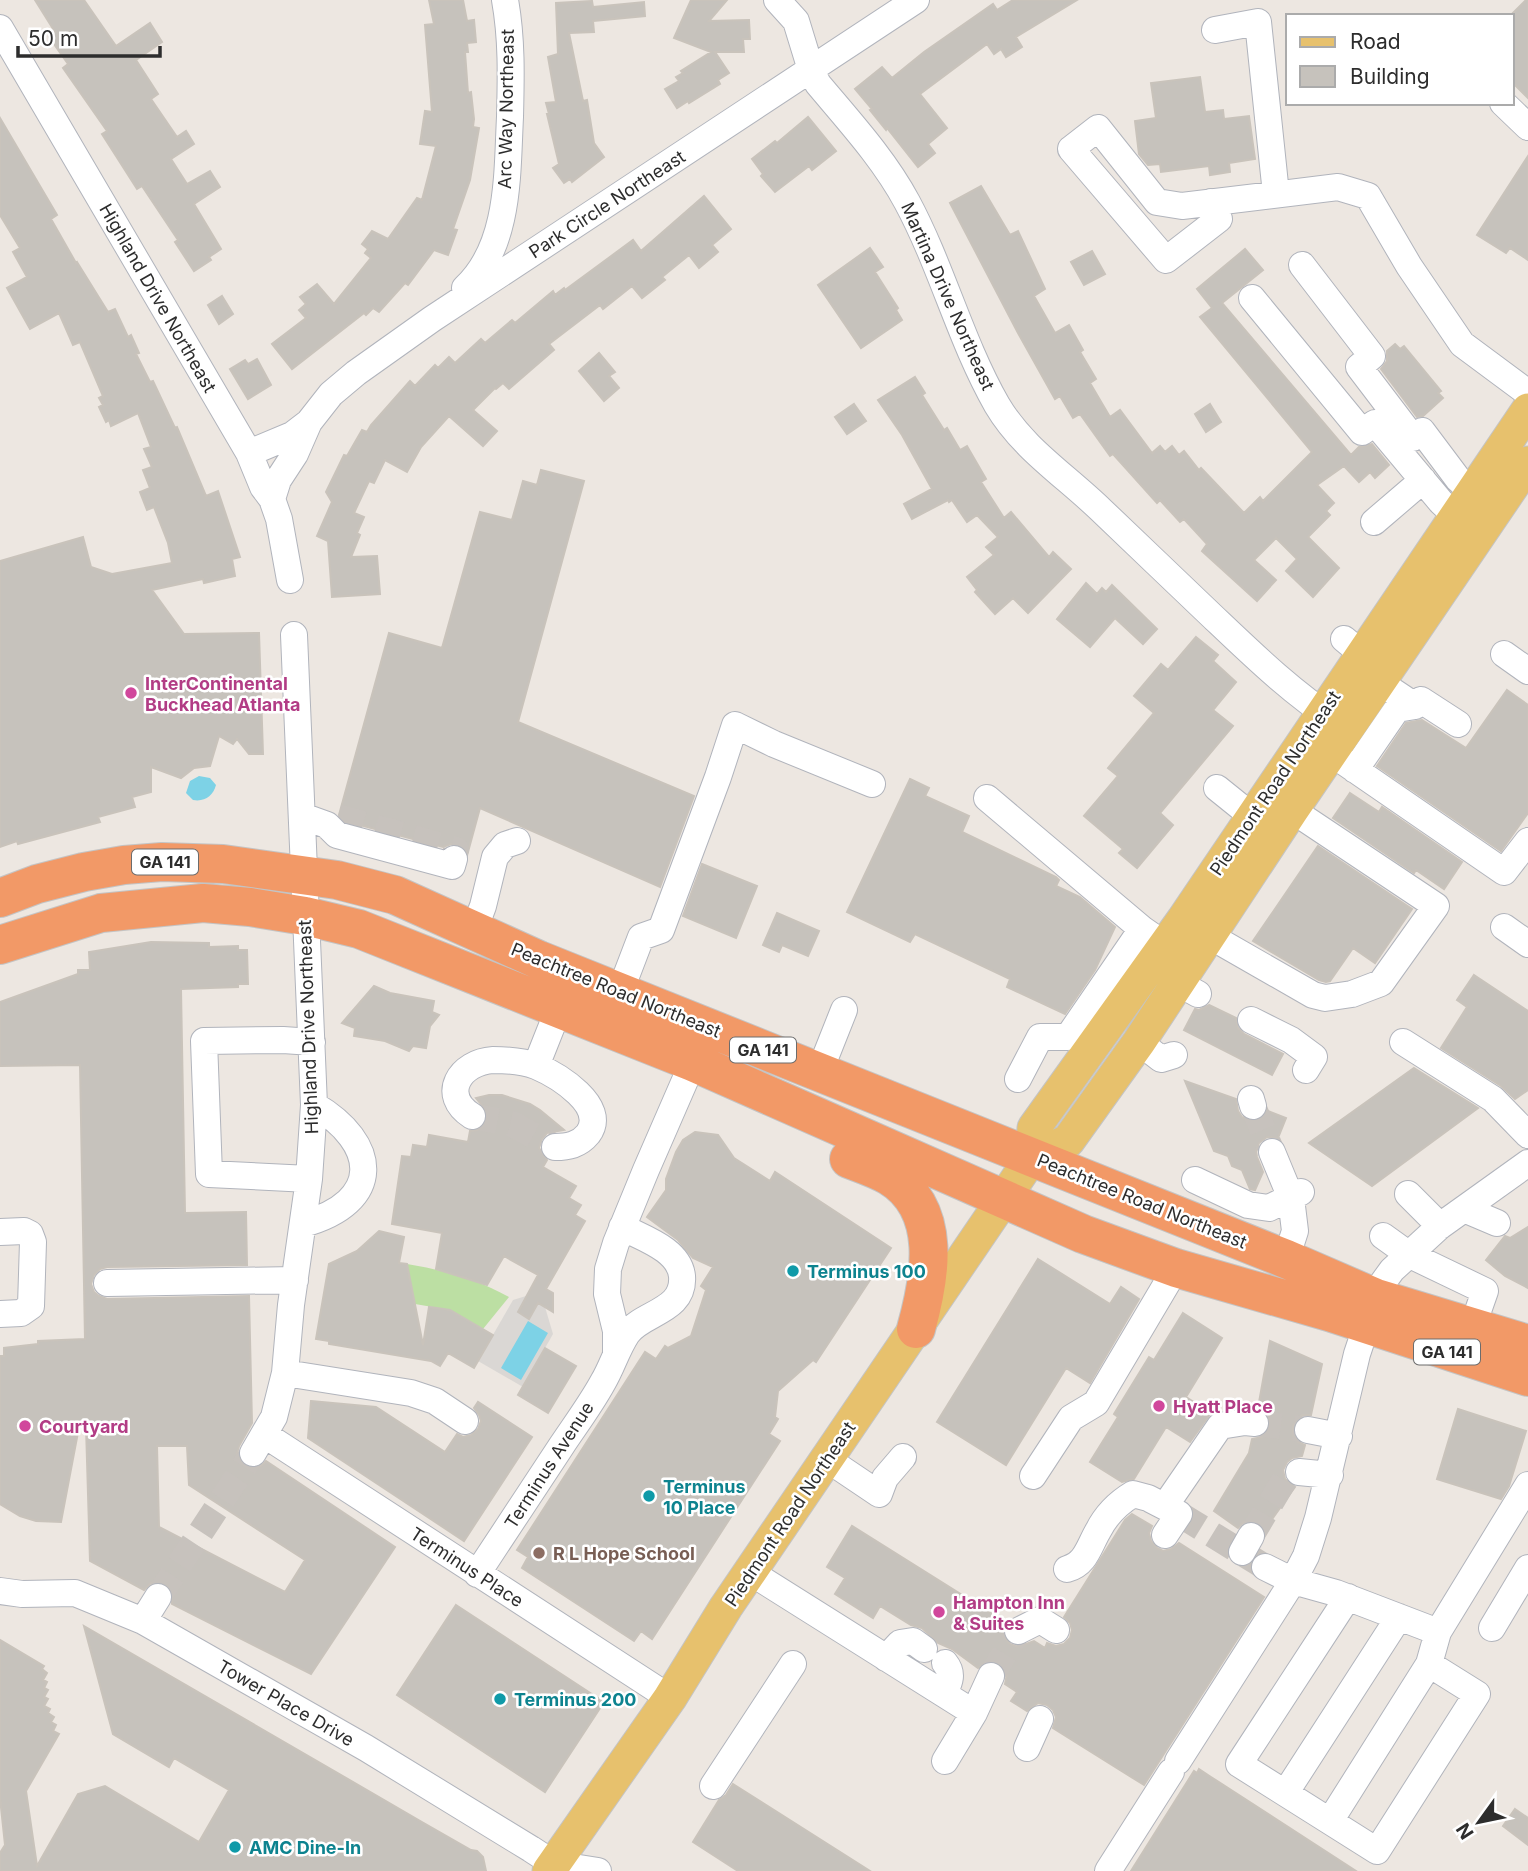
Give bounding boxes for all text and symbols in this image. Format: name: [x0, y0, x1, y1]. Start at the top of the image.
scale bar: [18, 14, 159, 58]
legend: [1286, 14, 1514, 105]
text: 50 m: [28, 26, 78, 51]
street label: Arc Way Northeast: [494, 29, 518, 189]
text: Road: [1350, 29, 1401, 54]
text: Building: [1350, 64, 1430, 89]
street label: Park Circle Northeast: [525, 146, 689, 262]
street label: Martina Drive Northeast: [897, 199, 999, 393]
street label: Highland Drive Northeast: [95, 200, 221, 396]
place label: InterContinental Buckhead Atlanta: [145, 673, 301, 715]
marker: InterContinental Buckhead Atlanta: [123, 685, 139, 701]
street label: Piedmont Road Northeast: [1205, 687, 1345, 879]
road number: GA 141: [132, 849, 198, 874]
street label: Highland Drive Northeast: [294, 919, 322, 1135]
street label: Peachtree Road Northeast: [508, 938, 724, 1042]
road number: GA 141: [730, 1038, 796, 1062]
street label: Peachtree Road Northeast: [1034, 1149, 1250, 1253]
place label: Terminus 100: [807, 1261, 926, 1282]
marker: Terminus 100: [785, 1263, 801, 1279]
road number: GA 141: [1414, 1340, 1480, 1364]
place label: Hyatt Place: [1173, 1396, 1273, 1417]
street label: Terminus Avenue: [500, 1398, 598, 1532]
marker: Hyatt Place: [1151, 1398, 1167, 1414]
place label: Courtyard: [39, 1416, 129, 1437]
marker: Courtyard: [17, 1418, 33, 1434]
street label: Piedmont Road Northeast: [720, 1418, 860, 1610]
place label: Terminus 10 Place: [663, 1476, 746, 1518]
marker: Terminus 10 Place: [641, 1488, 657, 1504]
street label: Terminus Place: [407, 1523, 527, 1611]
place label: R L Hope School: [553, 1543, 695, 1564]
marker: R L Hope School: [531, 1545, 547, 1561]
place label: Hampton Inn & Suites: [953, 1592, 1065, 1634]
marker: Hampton Inn & Suites: [931, 1604, 947, 1620]
street label: Tower Place Drive: [214, 1655, 358, 1751]
place label: Terminus 200: [514, 1689, 636, 1710]
marker: Terminus 200: [492, 1691, 508, 1707]
north arrow: [1444, 1787, 1514, 1857]
text: N: [1452, 1819, 1479, 1843]
place label: AMC Dine-In: [249, 1837, 361, 1858]
marker: AMC Dine-In: [227, 1839, 243, 1855]

